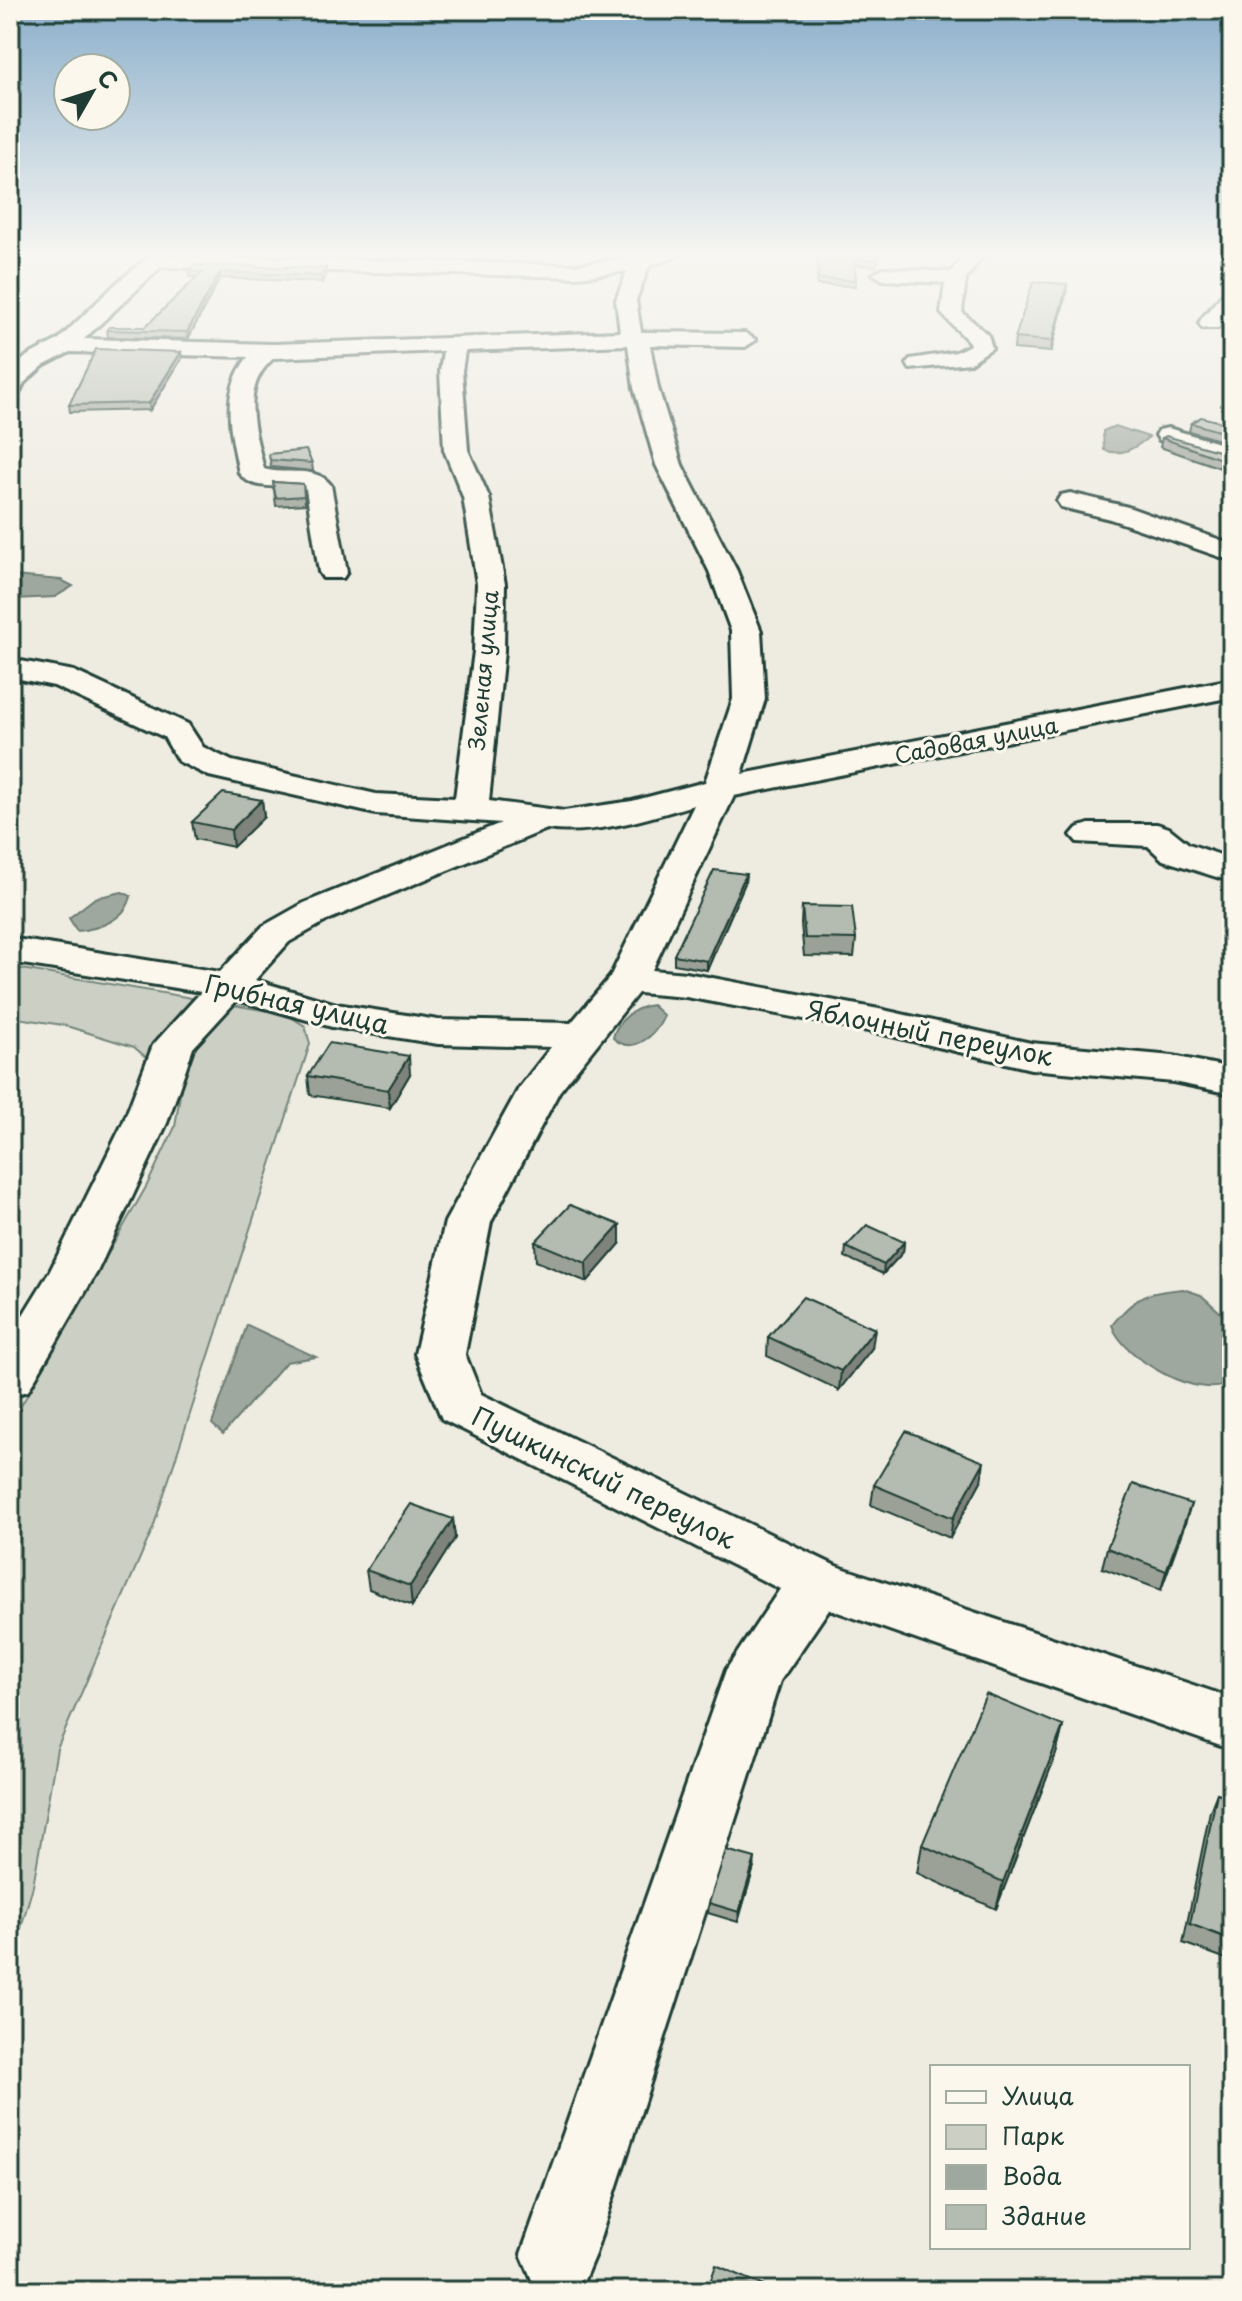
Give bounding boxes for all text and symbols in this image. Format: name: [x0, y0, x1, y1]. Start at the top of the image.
north arrow: [52, 52, 132, 132]
text: С: [91, 62, 127, 95]
street label: Зеленая улица: [459, 588, 505, 751]
street label: Садовая улица: [892, 707, 1061, 771]
street label: Грибная улица: [201, 963, 393, 1043]
street label: Яблочный переулок: [804, 989, 1057, 1075]
street label: Пушкинский переулок: [466, 1396, 743, 1558]
legend: [930, 2065, 1190, 2249]
text: Улица: [1002, 2077, 1074, 2113]
text: Парк: [1002, 2117, 1065, 2153]
text: Вода: [1002, 2157, 1061, 2193]
text: Здание: [1002, 2197, 1087, 2233]

